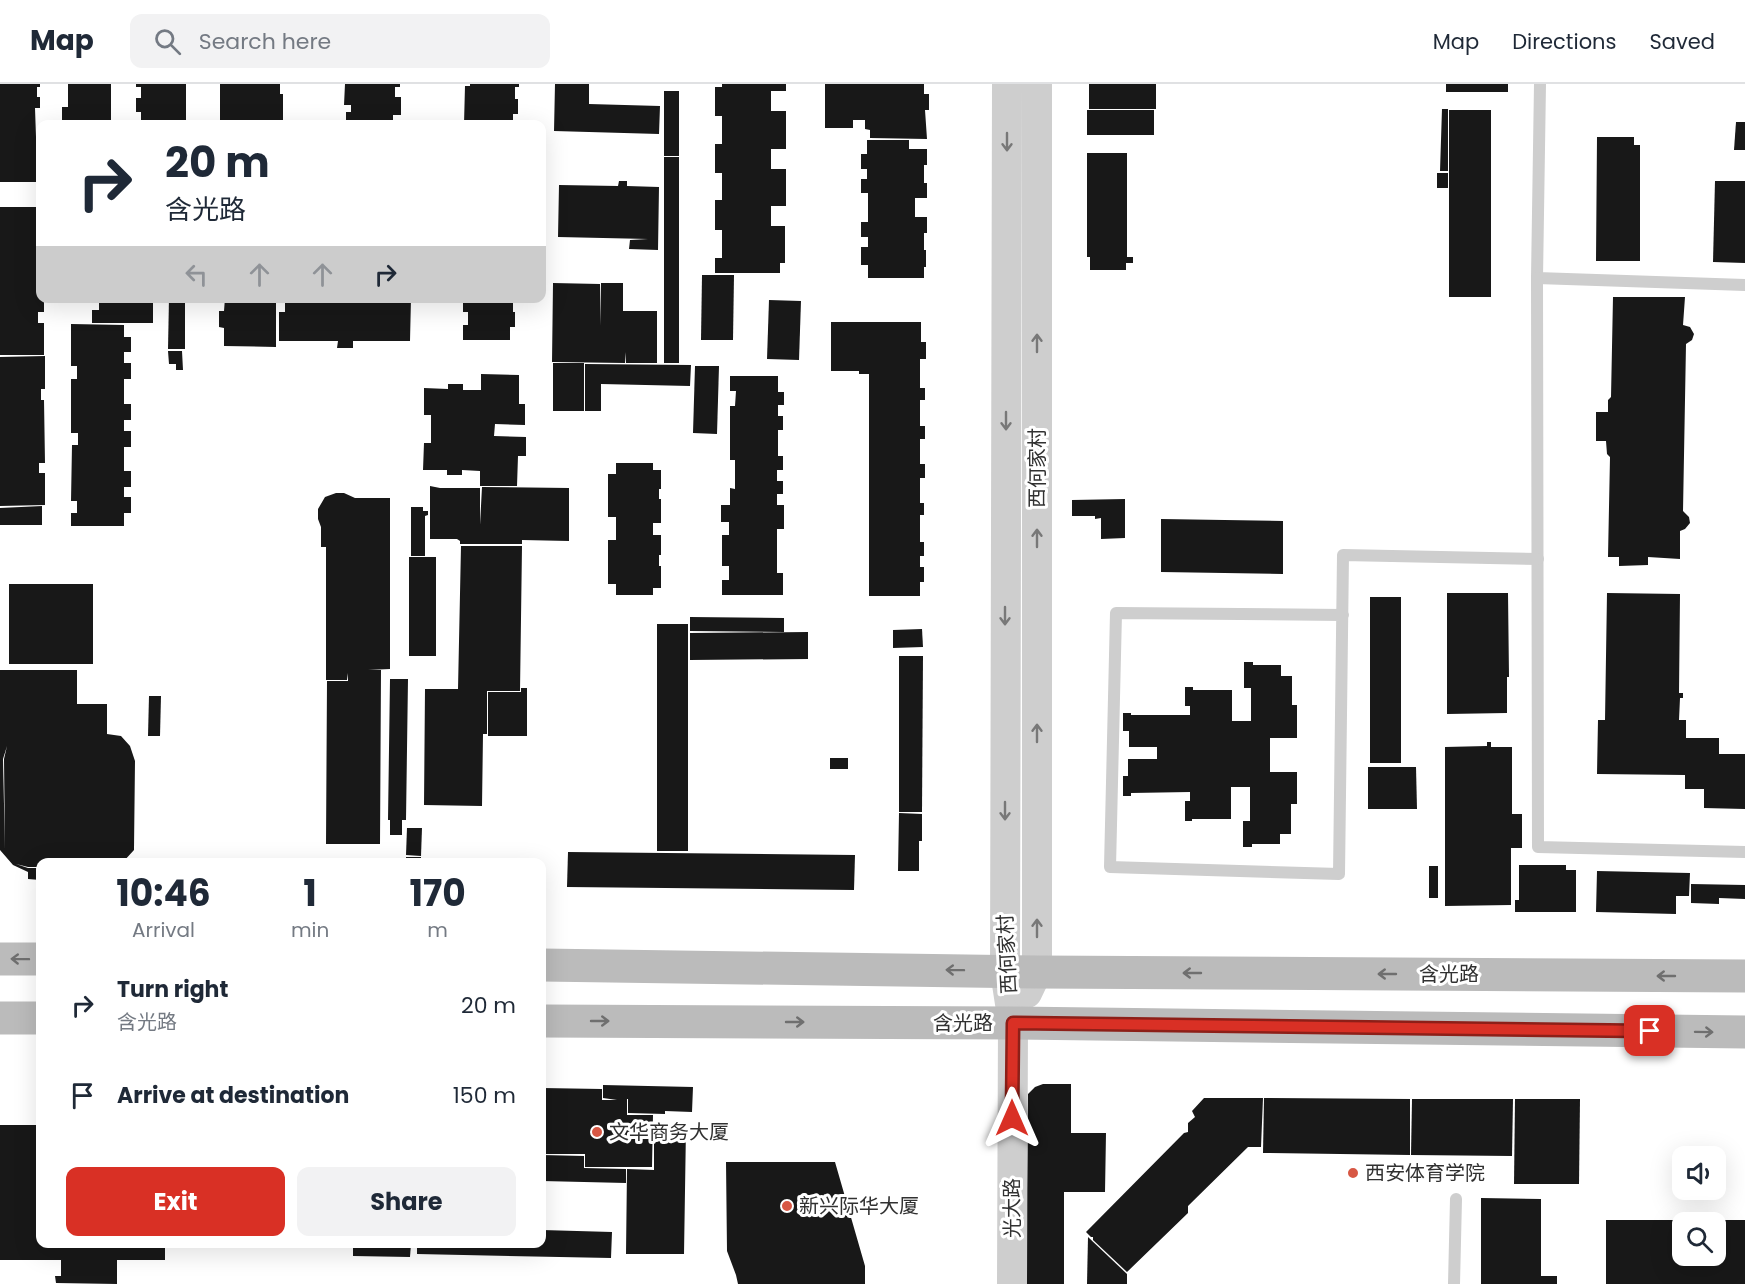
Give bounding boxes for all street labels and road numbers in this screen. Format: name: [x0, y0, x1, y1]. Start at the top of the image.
street label: 西何家村: [1023, 428, 1051, 508]
street label: 西何家村: [991, 913, 1023, 995]
street label: 含光路: [1419, 960, 1479, 988]
street label: 含光路: [933, 1009, 993, 1037]
street label: 光大路: [998, 1178, 1026, 1238]

